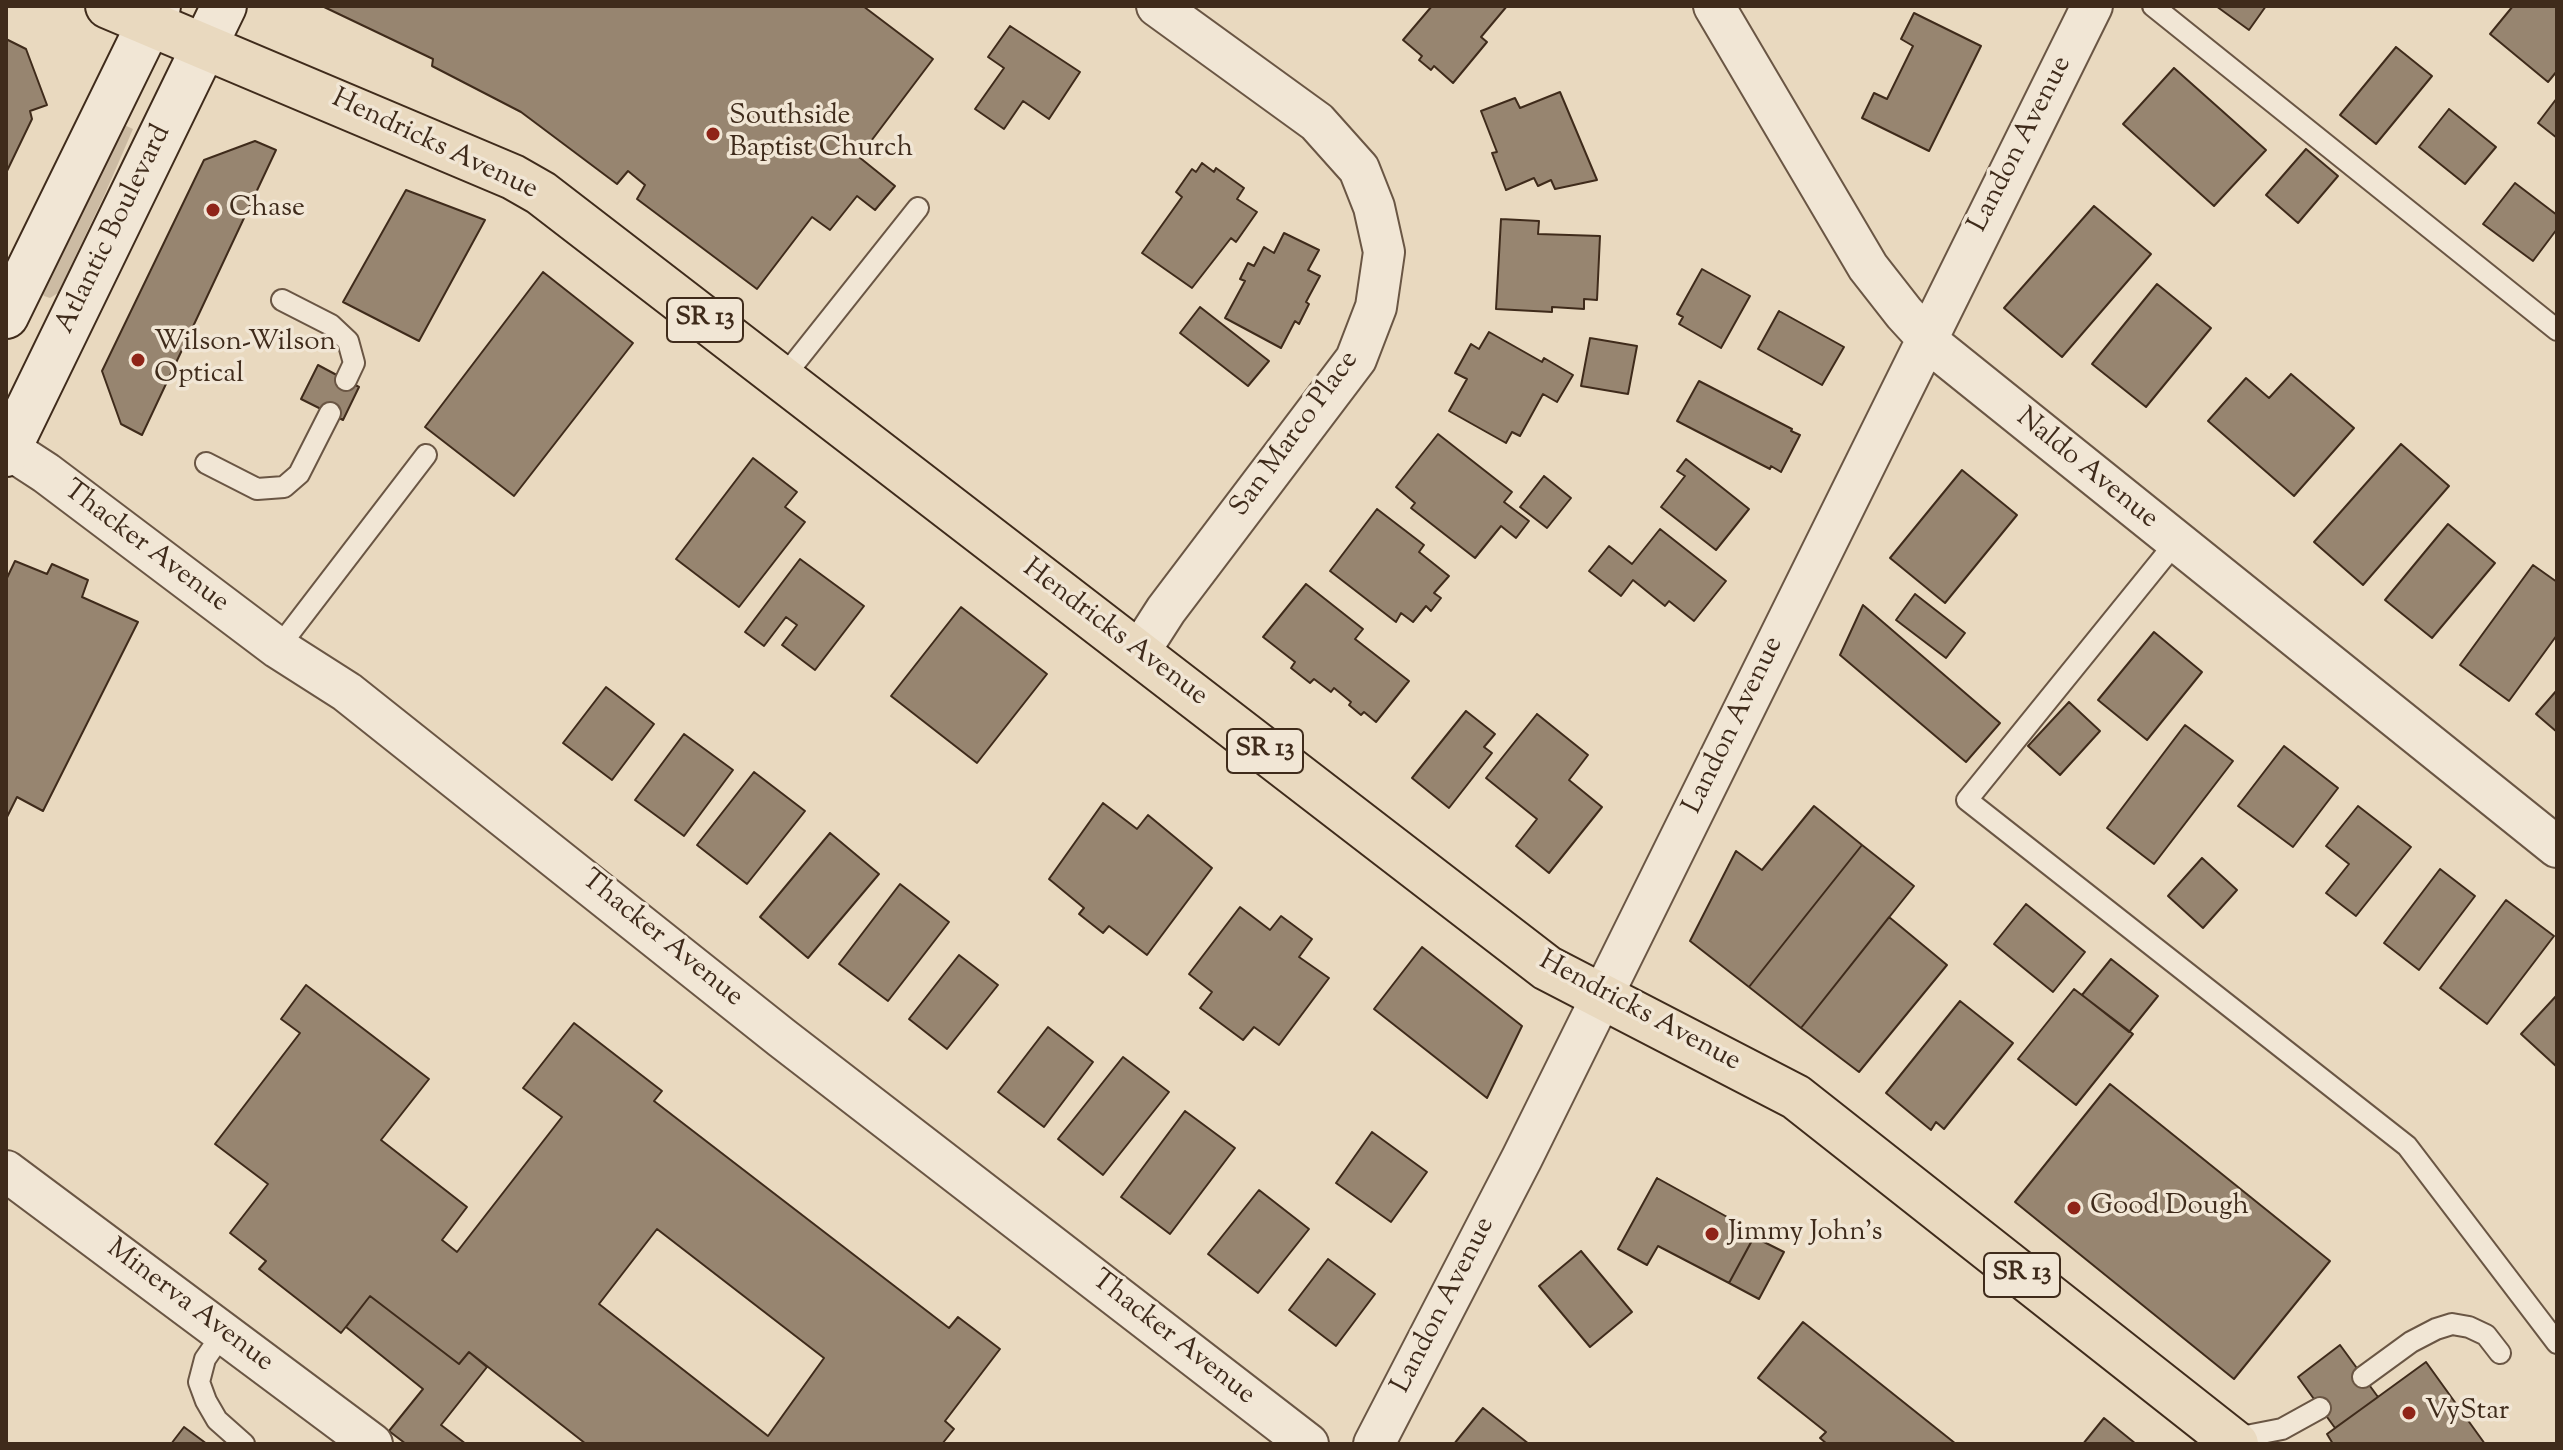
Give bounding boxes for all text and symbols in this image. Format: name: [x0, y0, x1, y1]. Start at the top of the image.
street label: Landon Avenue: [1963, 51, 2081, 239]
street label: Hendricks Avenue: [326, 84, 542, 208]
place label: Southside Baptist Church: [729, 101, 913, 167]
street label: Atlantic Boulevard: [50, 120, 180, 340]
marker: Southside Baptist Church: [704, 125, 722, 143]
place label: Chase: [229, 193, 305, 227]
marker: Chase: [204, 201, 222, 219]
road number: SR 13: [667, 298, 743, 342]
place label: Wilson-Wilson Optical: [154, 327, 336, 393]
street label: San Marco Place: [1225, 346, 1367, 524]
marker: Wilson-Wilson Optical: [129, 351, 147, 369]
street label: Naldo Avenue: [2008, 403, 2164, 537]
street label: Thacker Avenue: [55, 475, 235, 621]
street label: Hendricks Avenue: [1015, 553, 1213, 715]
street label: Landon Avenue: [1678, 632, 1792, 820]
road number: SR 13: [1227, 729, 1303, 773]
street label: Thacker Avenue: [573, 864, 749, 1016]
street label: Hendricks Avenue: [1532, 946, 1746, 1080]
place label: Good Dough: [2090, 1191, 2249, 1225]
marker: Good Dough: [2065, 1199, 2083, 1217]
street label: Landon Avenue: [1386, 1212, 1504, 1400]
place label: Jimmy John's: [1728, 1217, 1882, 1251]
marker: Jimmy John's: [1703, 1225, 1721, 1243]
street label: Minerva Avenue: [99, 1233, 279, 1381]
road number: SR 13: [1984, 1253, 2060, 1297]
street label: Thacker Avenue: [1083, 1265, 1261, 1413]
place label: VyStar: [2425, 1396, 2509, 1430]
marker: VyStar: [2400, 1404, 2418, 1422]

